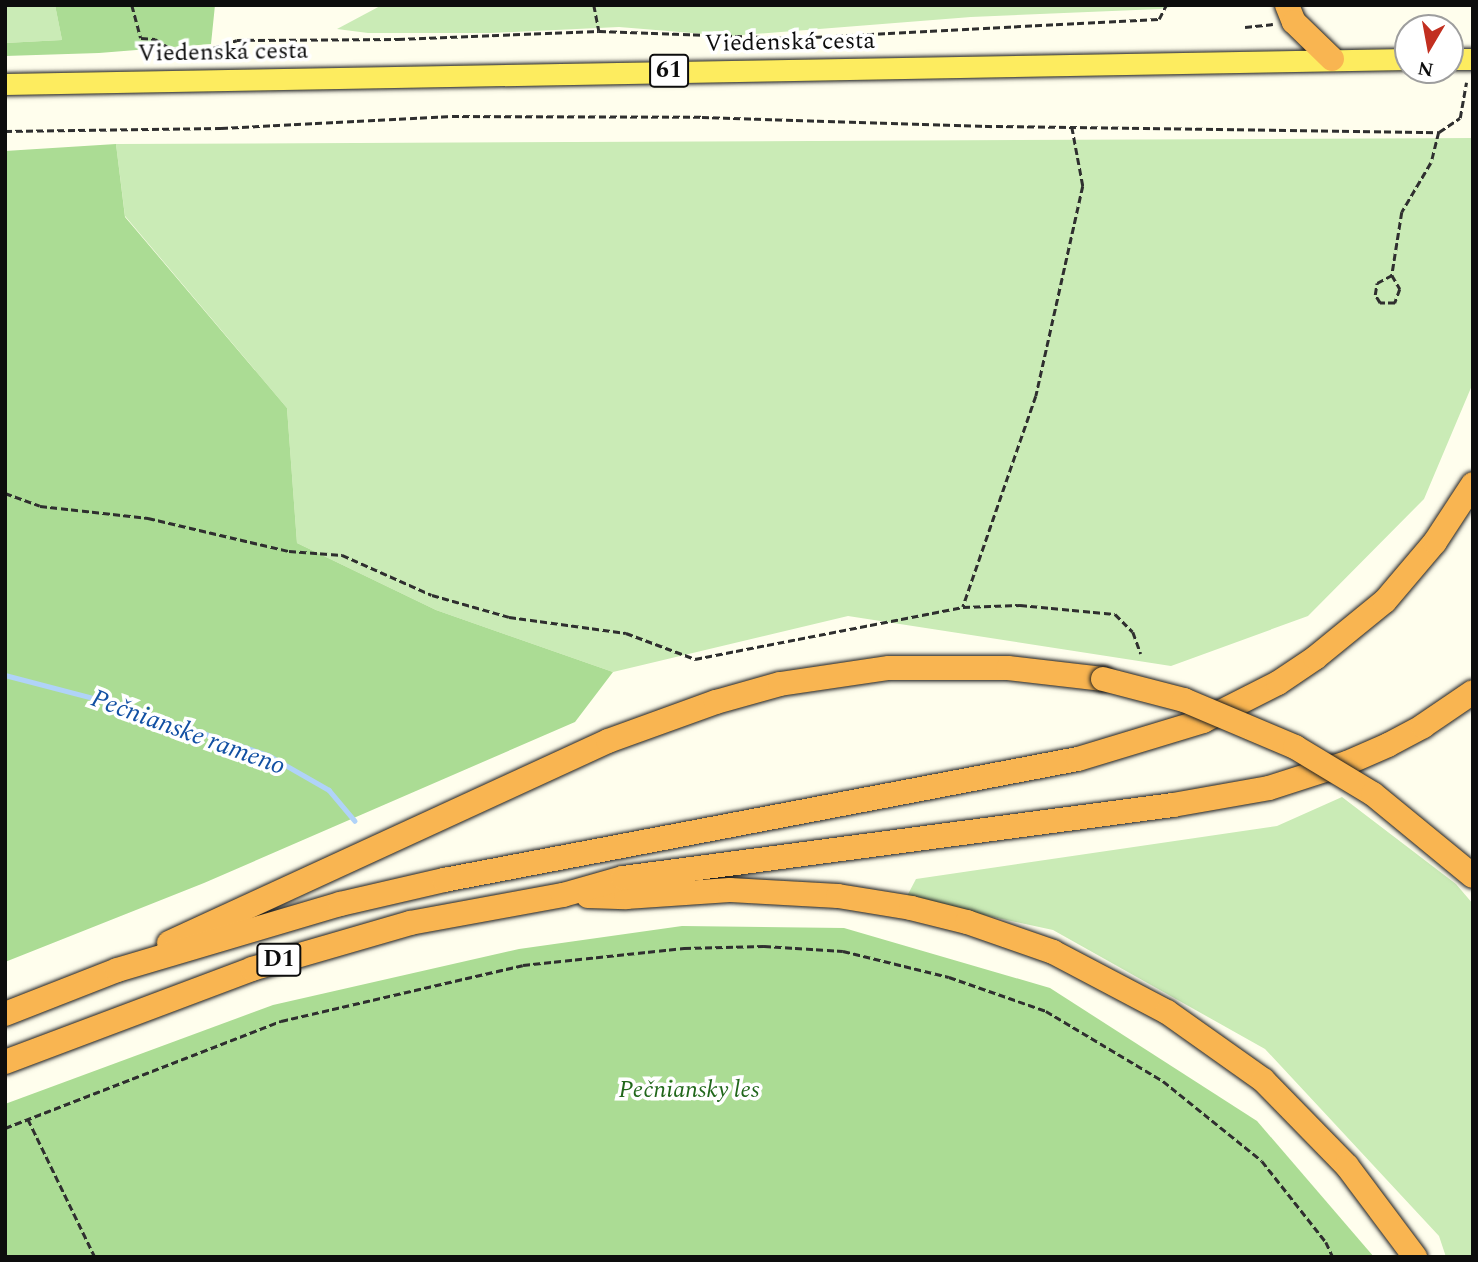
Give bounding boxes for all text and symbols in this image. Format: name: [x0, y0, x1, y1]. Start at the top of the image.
north arrow: [1394, 14, 1464, 84]
street label: Viedenská cesta: [705, 27, 875, 59]
street label: Viedenská cesta: [138, 37, 308, 69]
road number: 61: [648, 52, 690, 90]
text: N: [1415, 53, 1436, 84]
water label: Pečnianske rameno: [86, 683, 290, 783]
road number: D1: [256, 940, 302, 979]
park label: Pečniansky les: [619, 1077, 759, 1105]

